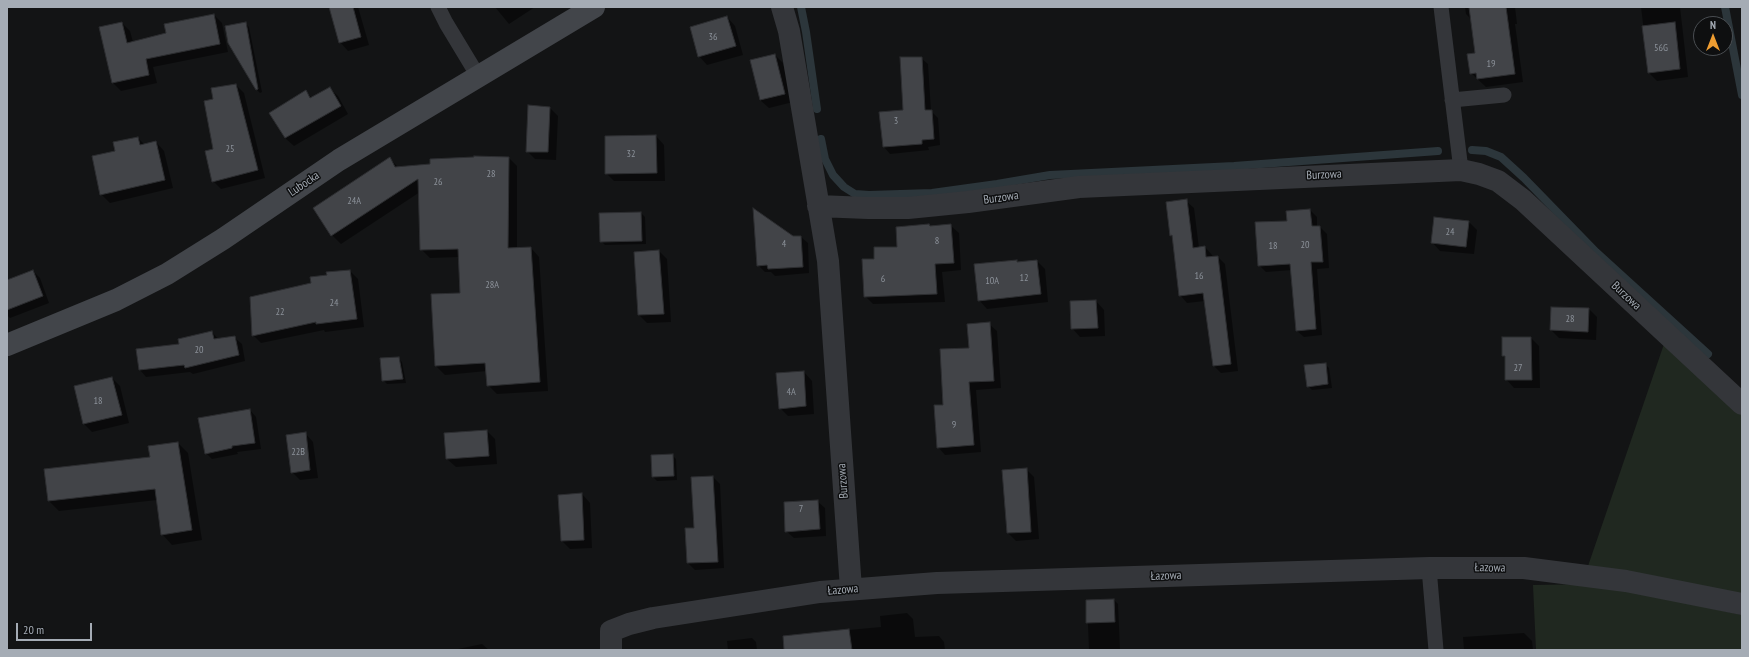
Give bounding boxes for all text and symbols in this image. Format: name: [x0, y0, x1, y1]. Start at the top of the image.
north arrow: [1693, 16, 1733, 56]
text: N: [1710, 18, 1716, 32]
house number: 36: [709, 31, 717, 43]
house number: 56G: [1654, 42, 1668, 54]
house number: 19: [1487, 58, 1495, 70]
house number: 3: [894, 115, 898, 127]
house number: 25: [226, 143, 234, 155]
house number: 32: [627, 148, 635, 160]
street label: Burzowa: [1306, 167, 1342, 183]
street label: Lubocka: [286, 168, 322, 200]
house number: 28: [487, 168, 495, 180]
house number: 26: [434, 176, 442, 188]
street label: Burzowa: [983, 188, 1019, 208]
house number: 24A: [347, 195, 361, 207]
house number: 24: [1446, 226, 1454, 238]
house number: 8: [935, 235, 939, 247]
house number: 4: [782, 238, 786, 250]
house number: 20: [1301, 239, 1309, 251]
house number: 18: [1269, 240, 1277, 252]
house number: 16: [1195, 270, 1203, 282]
house number: 12: [1020, 272, 1028, 284]
house number: 6: [881, 273, 885, 285]
house number: 10A: [985, 275, 999, 287]
house number: 28A: [485, 279, 499, 291]
street label: Burzowa: [1608, 279, 1644, 313]
house number: 24: [330, 297, 338, 309]
house number: 22: [276, 306, 284, 318]
house number: 28: [1566, 313, 1574, 325]
house number: 20: [195, 344, 203, 356]
house number: 27: [1514, 362, 1522, 374]
house number: 4A: [786, 386, 796, 398]
house number: 18: [94, 395, 102, 407]
house number: 9: [952, 419, 956, 431]
house number: 22B: [291, 446, 305, 458]
street label: Burzowa: [835, 463, 851, 499]
house number: 7: [799, 503, 803, 515]
street label: Łazowa: [1474, 561, 1506, 575]
street label: Łazowa: [1150, 568, 1182, 584]
street label: Łazowa: [827, 581, 859, 599]
scale bar: [18, 615, 94, 641]
text: 20 m: [23, 622, 44, 637]

